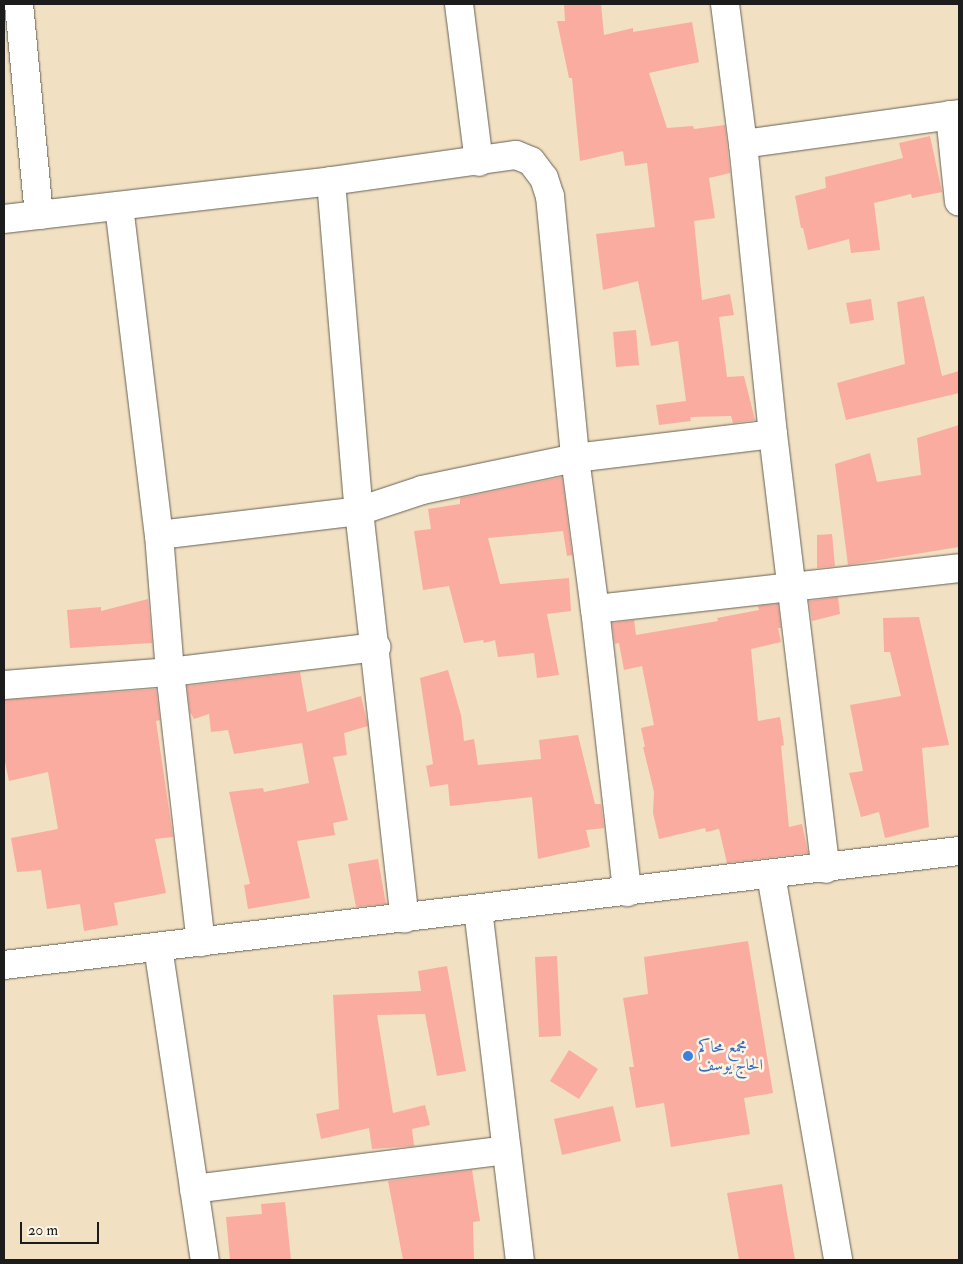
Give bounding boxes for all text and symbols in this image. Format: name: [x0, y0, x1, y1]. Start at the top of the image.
place label: مجمع محاكم الحاج يوسف: [698, 1037, 763, 1075]
marker: مجمع محاكم الحاج يوسف: [682, 1050, 694, 1062]
scale bar: [22, 1212, 101, 1244]
text: 20 m: [28, 1221, 58, 1240]

